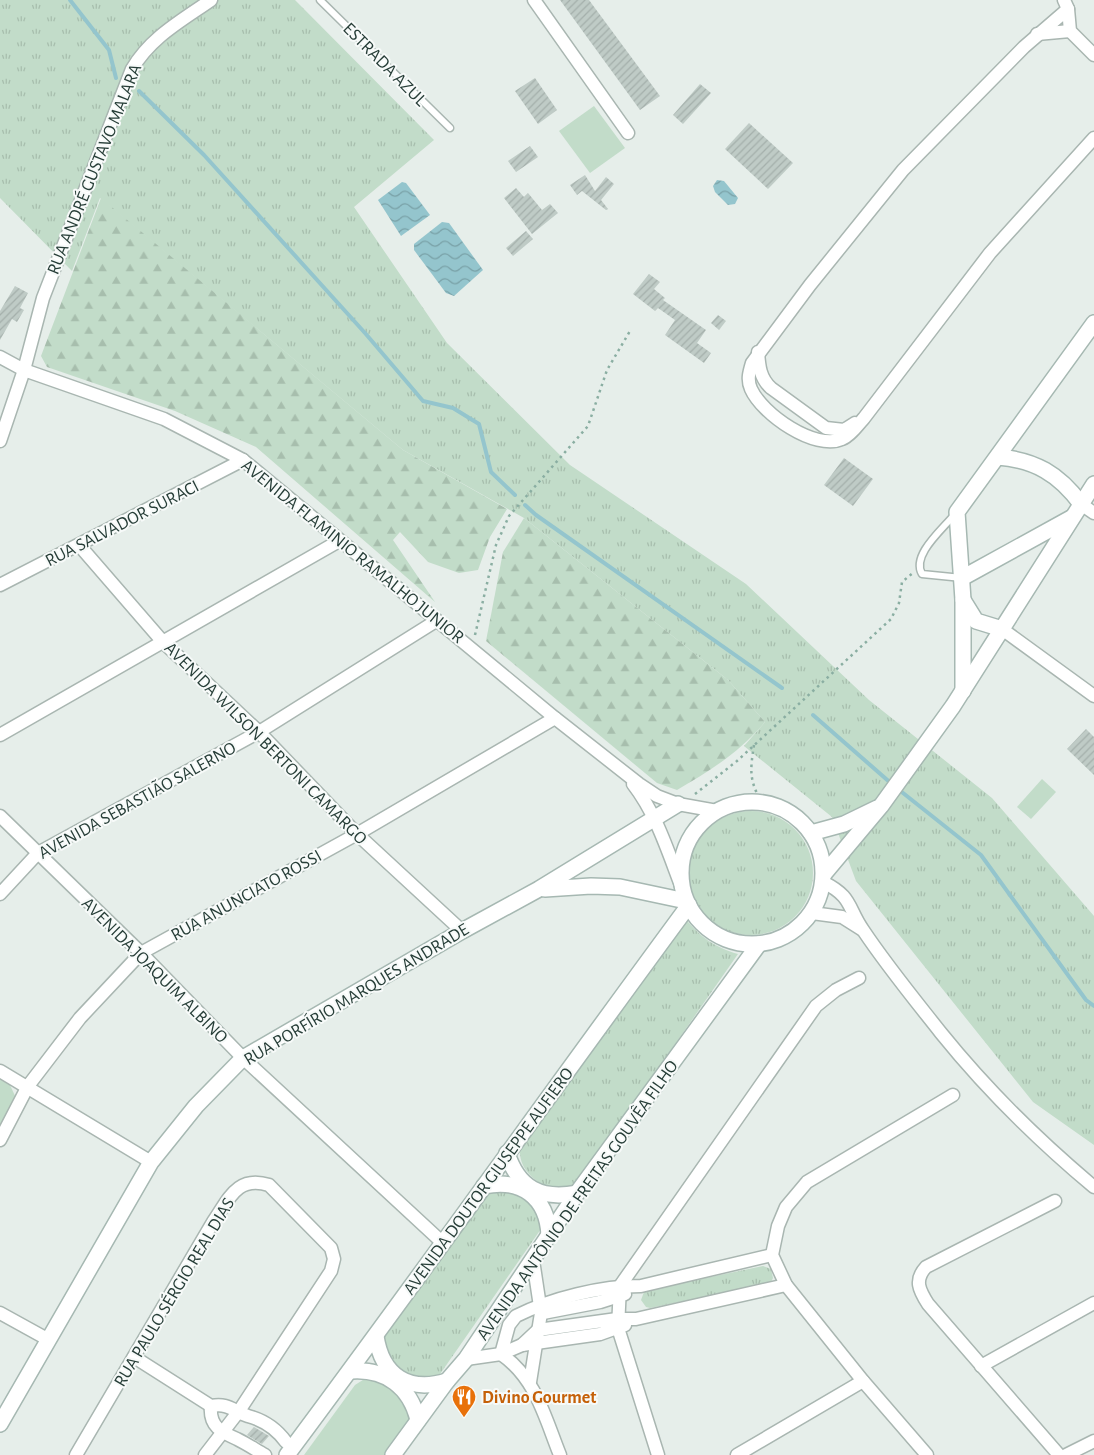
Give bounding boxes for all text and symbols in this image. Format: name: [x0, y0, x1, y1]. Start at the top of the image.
street label: ESTRADA AZUL: [339, 20, 430, 110]
street label: RUA ANDRÉ GUSTAVO MALARA: [42, 60, 146, 277]
street label: AVENIDA FLAMINIO RAMALHO JUNIOR: [238, 456, 467, 647]
street label: RUA SALVADOR SURACI: [43, 477, 202, 570]
street label: AVENIDA WILSON BERTONI CAMARGO: [161, 639, 370, 848]
street label: AVENIDA SEBASTIÃO SALERNO: [34, 736, 239, 863]
street label: RUA ANUNCIATO ROSSI: [168, 847, 325, 945]
street label: AVENIDA JOAQUIM ALBINO: [78, 894, 231, 1047]
street label: RUA PORFÍRIO MARQUES ANDRADE: [239, 918, 472, 1069]
street label: AVENIDA ANTÔNIO DE FREITAS GOUVÊA FILHO: [471, 1056, 682, 1344]
street label: AVENIDA DOUTOR GIUSEPPE AUFIERO: [400, 1065, 577, 1298]
street label: RUA PAULO SÉRGIO REAL DIAS: [109, 1193, 238, 1390]
restaurant icon: Divino Gourmet: [451, 1384, 477, 1418]
place label: Divino Gourmet: [482, 1389, 596, 1407]

